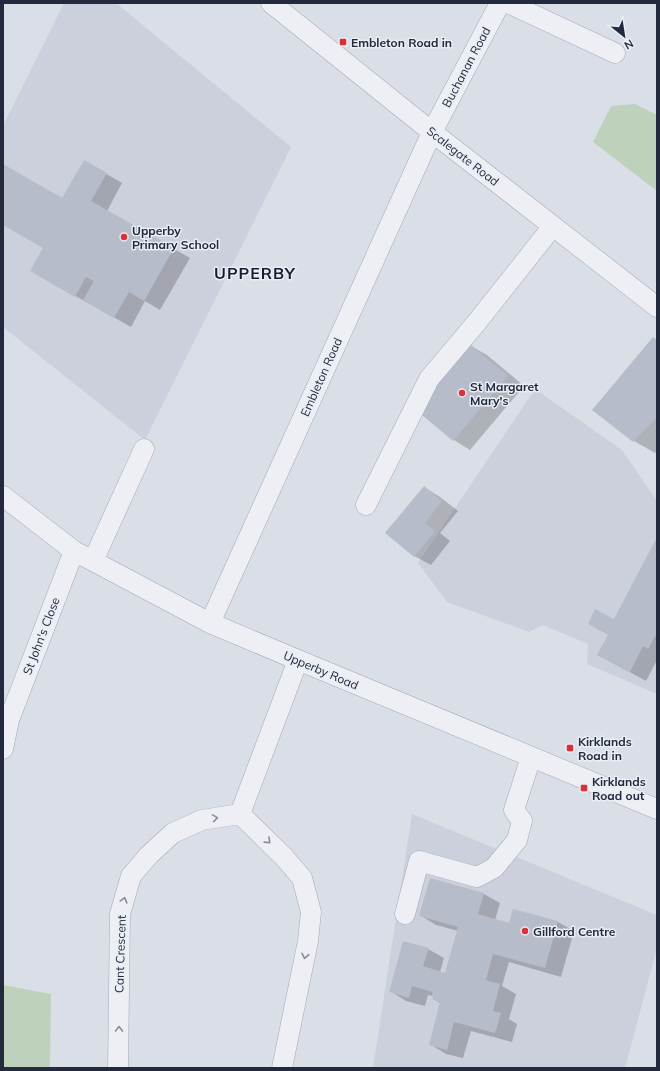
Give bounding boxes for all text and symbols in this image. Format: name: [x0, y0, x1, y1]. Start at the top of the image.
north arrow: [604, 16, 644, 56]
street label: Buchanan Road: [438, 24, 494, 110]
place label: Embleton Road in: [351, 35, 452, 50]
marker: Embleton Road in: [338, 37, 348, 47]
text: N: [622, 37, 636, 53]
street label: Scalegate Road: [424, 123, 502, 189]
place label: Upperby Primary School: [132, 223, 219, 252]
marker: Upperby Primary School: [119, 232, 129, 242]
district label: UPPERBY: [214, 263, 296, 283]
street label: Embleton Road: [297, 335, 345, 419]
place label: St Margaret Mary's: [470, 379, 539, 408]
marker: St Margaret Mary's: [457, 388, 467, 398]
street label: St John's Close: [19, 595, 63, 677]
street label: Upperby Road: [281, 647, 361, 693]
place label: Kirklands Road in: [578, 734, 632, 763]
marker: Kirklands Road in: [565, 743, 575, 753]
place label: Kirklands Road out: [592, 774, 646, 803]
marker: Kirklands Road out: [579, 783, 589, 793]
one-way arrow: [212, 814, 219, 823]
one-way arrow: [263, 836, 271, 844]
one-way arrow: [120, 896, 128, 903]
street label: Cant Crescent: [111, 915, 129, 993]
place label: Gillford Centre: [533, 924, 616, 939]
marker: Gillford Centre: [520, 926, 530, 936]
one-way arrow: [301, 953, 309, 959]
one-way arrow: [114, 1026, 123, 1032]

